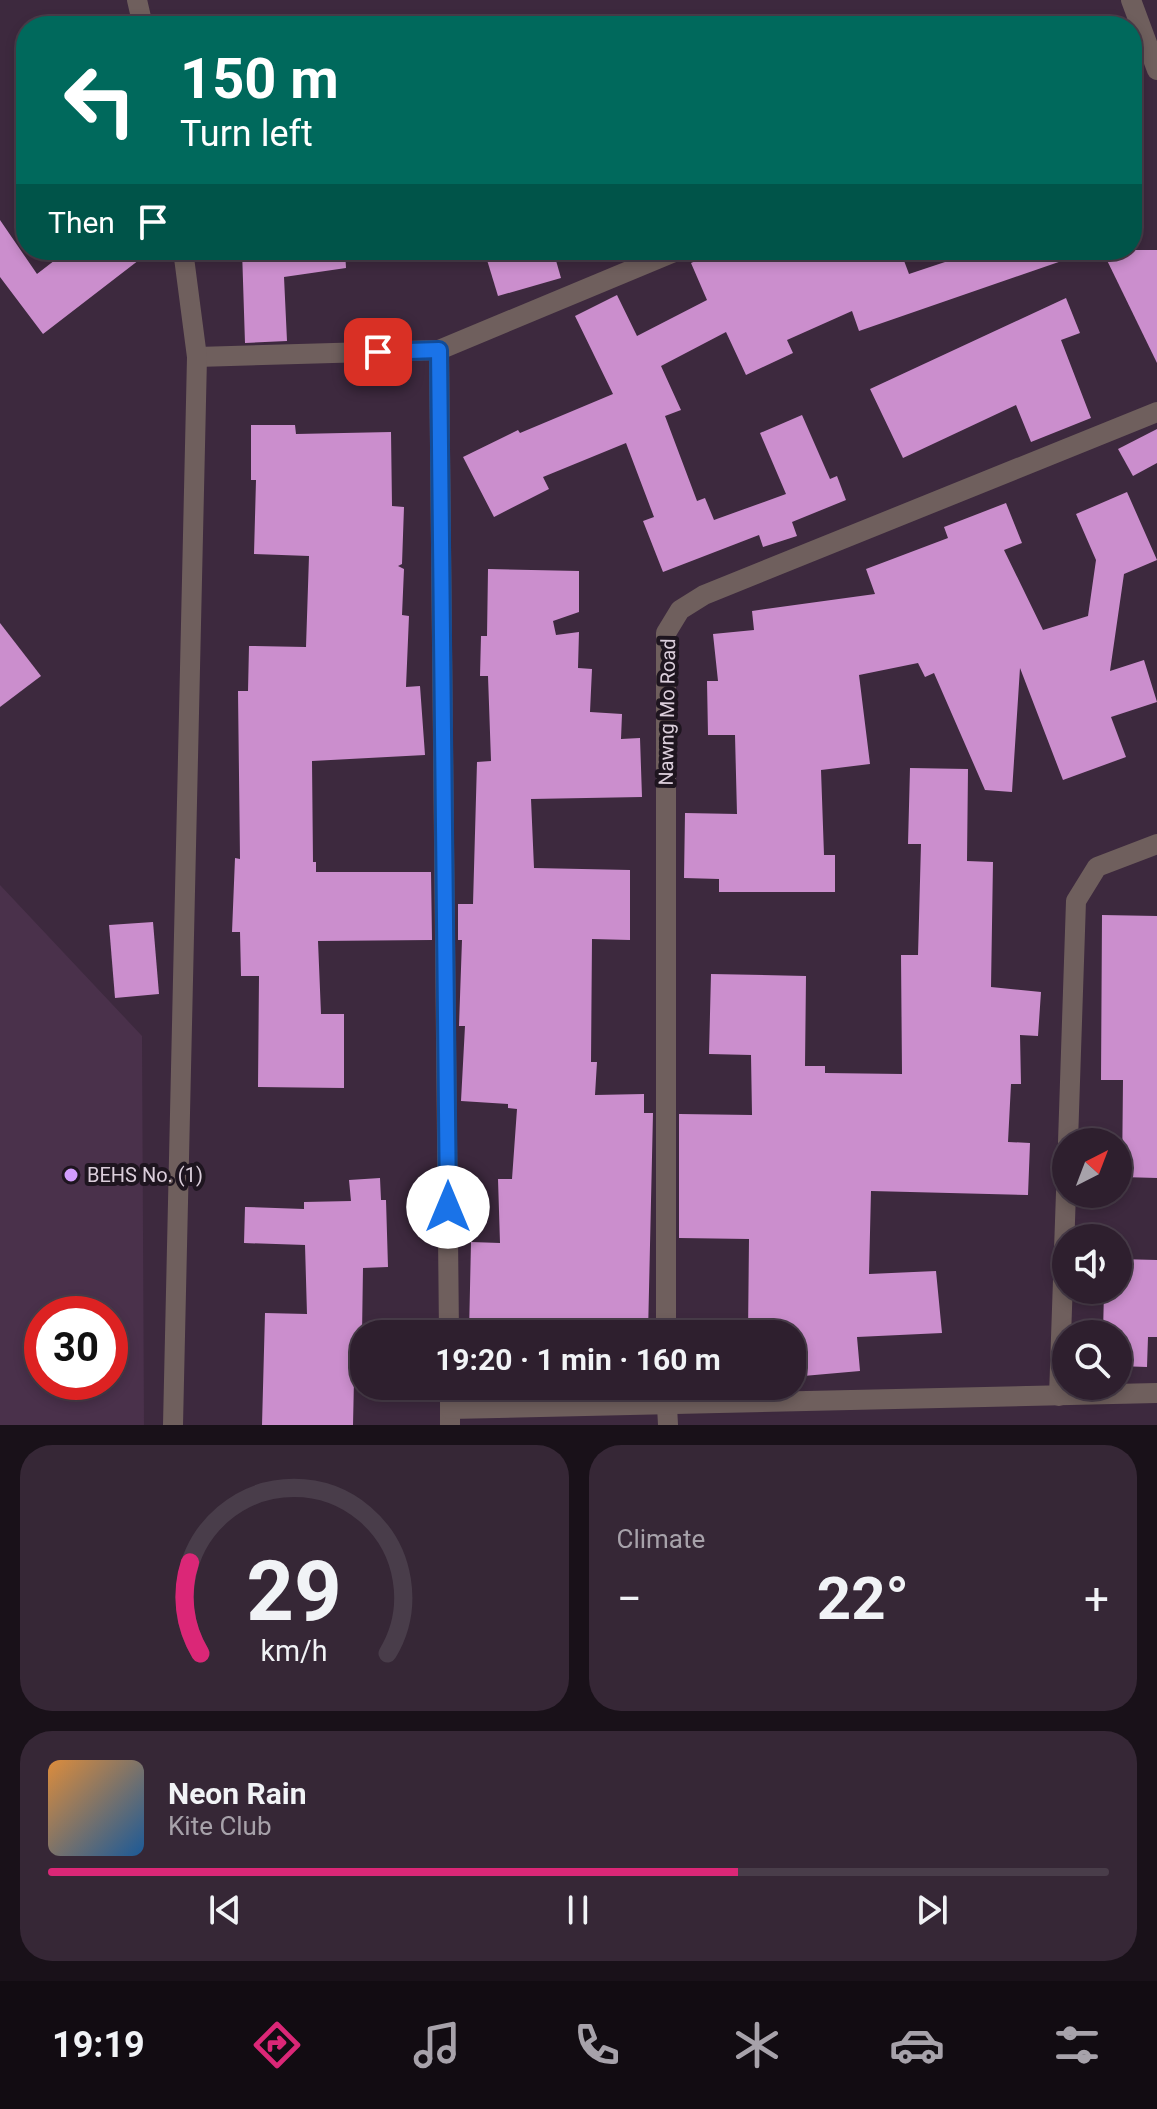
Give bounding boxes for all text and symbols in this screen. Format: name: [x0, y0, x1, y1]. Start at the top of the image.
text: 150 m: [180, 46, 339, 112]
icon: left: [48, 48, 152, 152]
text: Turn left: [180, 113, 313, 155]
icon: arrive: [131, 200, 175, 244]
text: Then: [48, 205, 115, 240]
pin: [344, 318, 412, 386]
icon: arrive: [356, 330, 400, 374]
street label: Nawng Mo Road: [654, 638, 680, 786]
north arrow: [1052, 1128, 1132, 1208]
map controls: [1052, 1128, 1132, 1400]
place label: BEHS No. (1): [87, 1163, 203, 1187]
position arrow: [406, 1165, 490, 1249]
marker: BEHS No. (1): [62, 1166, 80, 1184]
button: sound: [1052, 1224, 1132, 1304]
speed limit sign: 30: [24, 1296, 128, 1400]
button: search: [1052, 1320, 1132, 1400]
text: 19:20 · 1 min · 160 m: [435, 1342, 721, 1377]
text: Climate: [617, 1524, 705, 1554]
text: 29: [247, 1543, 342, 1640]
text: 22°: [817, 1563, 909, 1634]
text: −: [617, 1573, 642, 1625]
text: +: [1084, 1573, 1109, 1625]
text: km/h: [261, 1634, 328, 1668]
text: Neon Rain: [168, 1776, 307, 1811]
text: Kite Club: [168, 1811, 272, 1841]
icon: previous: [203, 1888, 247, 1932]
icon: pause: [556, 1888, 600, 1932]
icon: next: [910, 1888, 954, 1932]
icon: directions: [249, 2017, 305, 2073]
icon: music: [409, 2017, 465, 2073]
icon: phone: [569, 2017, 625, 2073]
icon: climate: [729, 2017, 785, 2073]
icon: car: [889, 2017, 945, 2073]
icon: filters: [1049, 2017, 1105, 2073]
text: 19:19: [52, 2024, 145, 2066]

